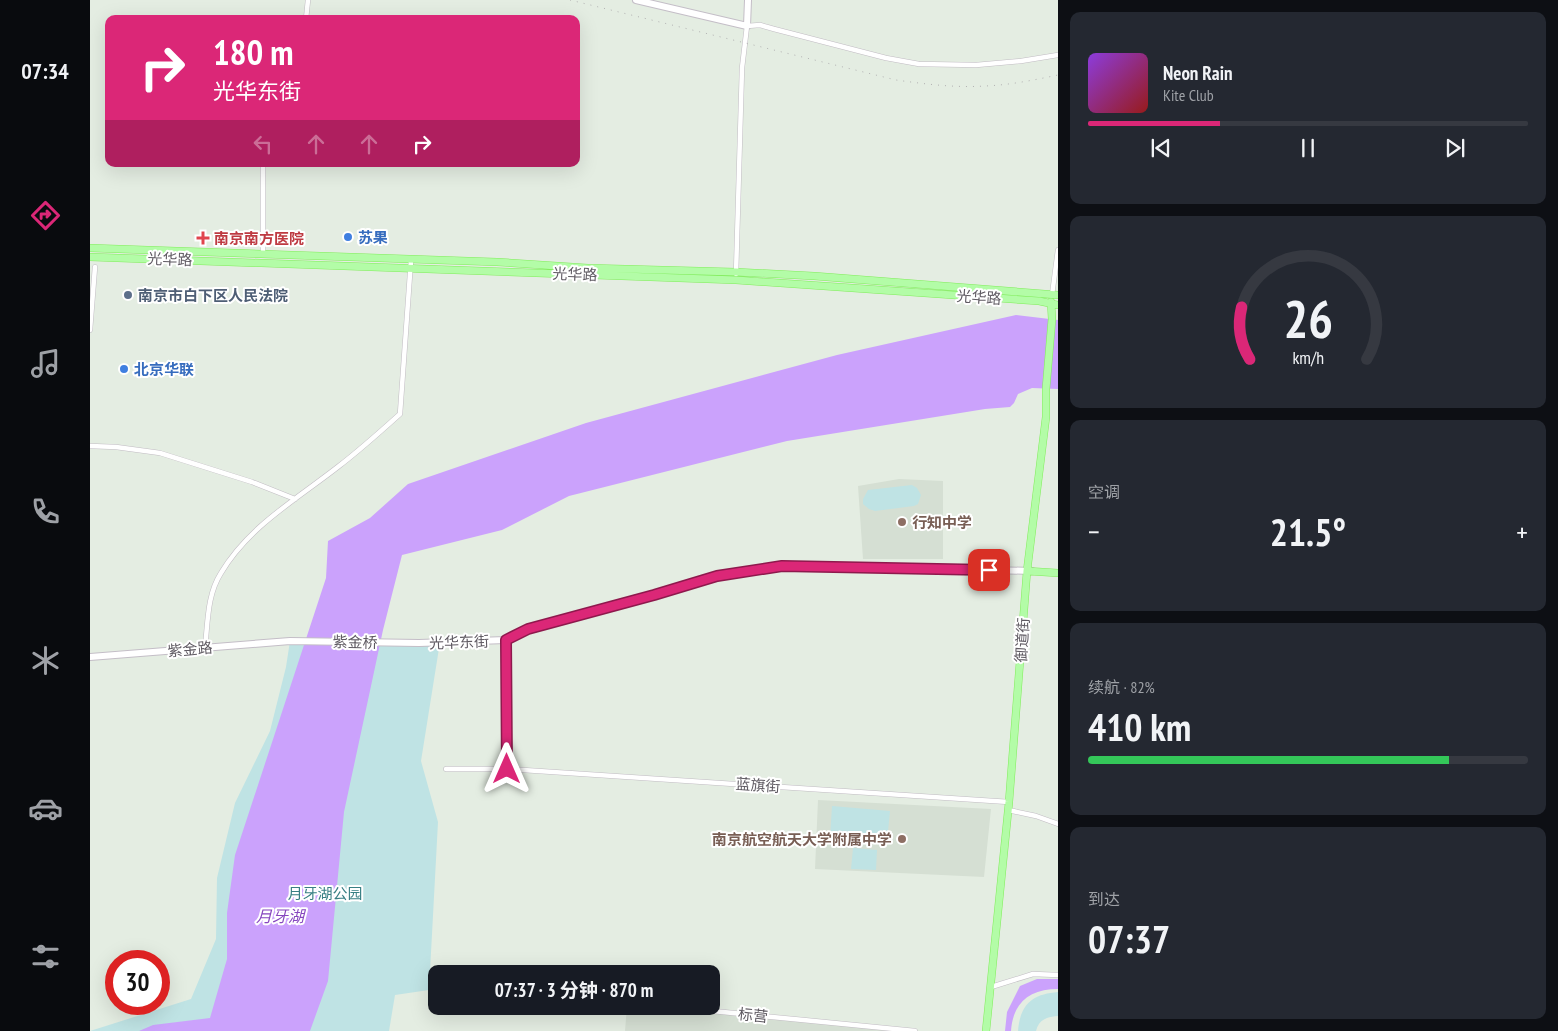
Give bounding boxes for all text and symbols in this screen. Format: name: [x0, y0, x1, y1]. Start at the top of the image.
text: 180 m: [213, 29, 294, 75]
icon: right: [130, 35, 195, 100]
text: 07:34: [21, 57, 69, 85]
text: Neon Rain: [1163, 61, 1232, 85]
text: 光华东街: [213, 77, 301, 105]
text: Kite Club: [1163, 85, 1214, 105]
icon: left: [249, 130, 277, 158]
icon: ahead: [302, 130, 330, 158]
icon: ahead: [355, 130, 383, 158]
icon: right: [408, 130, 436, 158]
icon: previous: [1147, 134, 1175, 162]
icon: pause: [1294, 134, 1322, 162]
icon: next: [1441, 134, 1469, 162]
icon: directions: [28, 198, 63, 233]
place label: 苏果: [358, 228, 388, 247]
place label: 南京南方医院: [214, 229, 304, 248]
marker: 南京南方医院: [196, 231, 210, 245]
marker: 苏果: [342, 231, 354, 243]
street label: 光华路: [147, 249, 193, 269]
street label: 光华路: [552, 264, 598, 284]
text: 26: [1283, 285, 1333, 352]
place label: 南京市白下区人民法院: [138, 286, 288, 305]
street label: 光华路: [956, 286, 1002, 308]
marker: 南京市白下区人民法院: [122, 289, 134, 301]
icon: music: [28, 346, 63, 381]
text: km/h: [1292, 346, 1324, 369]
place label: 北京华联: [134, 360, 194, 379]
marker: 北京华联: [118, 363, 130, 375]
text: 空调: [1088, 482, 1120, 502]
icon: phone: [28, 494, 63, 529]
text: 21.5°: [1270, 507, 1346, 556]
place label: 行知中学: [912, 513, 972, 532]
text: −: [1088, 513, 1100, 550]
text: +: [1516, 513, 1528, 550]
marker: 行知中学: [896, 516, 908, 528]
pin: [968, 549, 1010, 591]
icon: arrive: [975, 556, 1003, 584]
street label: 御道街: [1011, 617, 1033, 663]
street label: 光华东街: [429, 631, 489, 653]
street label: 紫金桥: [332, 632, 378, 652]
street label: 紫金路: [167, 638, 213, 660]
icon: climate: [28, 643, 63, 678]
text: 续航 · 82%: [1088, 677, 1155, 697]
text: 410 km: [1088, 702, 1191, 751]
position arrow: [480, 742, 532, 794]
street label: 蓝旗街: [735, 774, 781, 796]
icon: car: [28, 791, 63, 826]
place label: 南京航空航天大学附属中学: [712, 830, 892, 849]
marker: 南京航空航天大学附属中学: [896, 833, 908, 845]
park label: 月牙湖公园: [287, 884, 363, 903]
text: 到达: [1088, 889, 1120, 909]
water label: 月牙湖: [256, 906, 307, 926]
text: 07:37: [1088, 914, 1170, 963]
icon: filters: [28, 939, 63, 974]
speed limit sign: 30: [105, 950, 170, 1015]
text: 07:37 · 3 分钟 · 870 m: [495, 978, 653, 1002]
street label: 标营: [737, 1004, 769, 1026]

